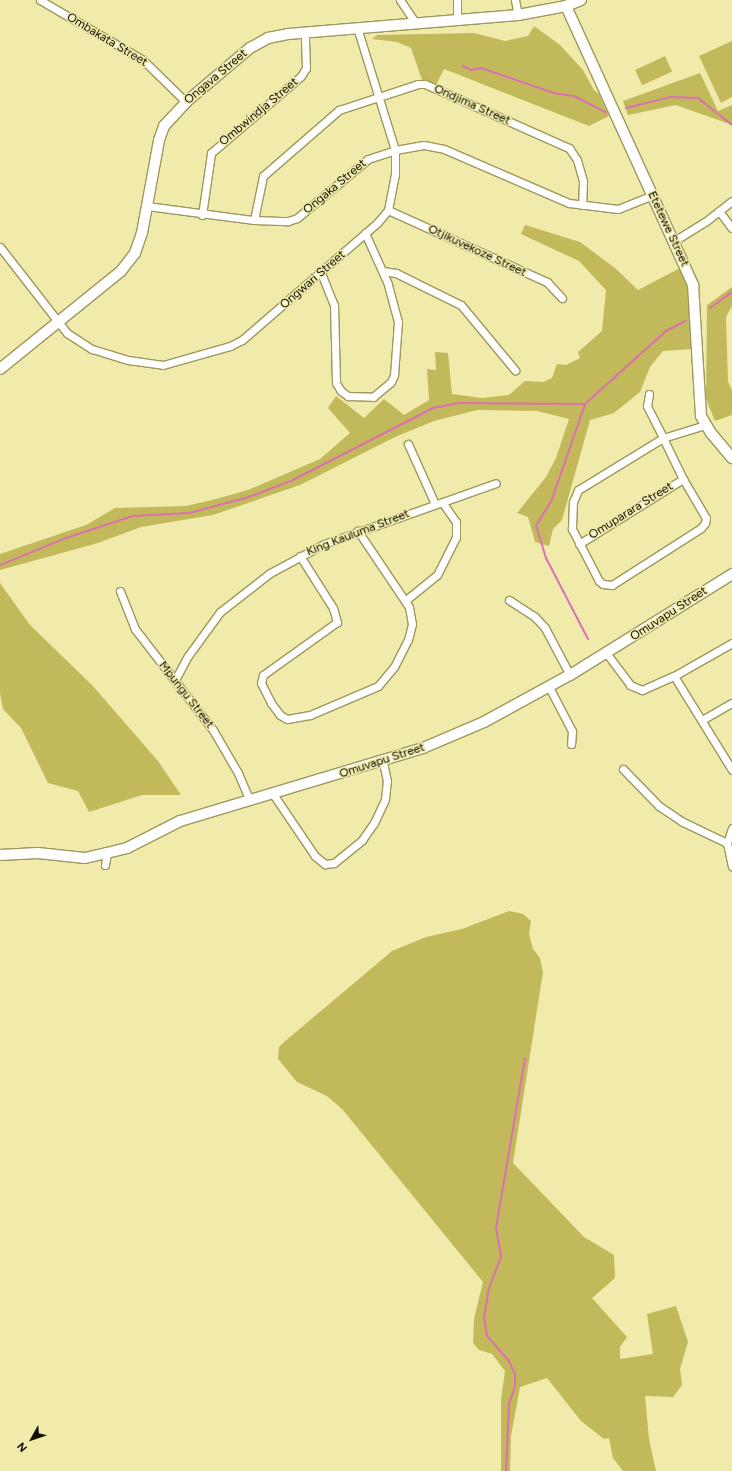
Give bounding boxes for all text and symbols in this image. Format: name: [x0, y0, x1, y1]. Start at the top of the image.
street label: Ombakata Street: [64, 10, 150, 70]
street label: Ongava Street: [182, 46, 250, 108]
street label: Ombwindja Street: [217, 75, 301, 149]
street label: Ondjima Street: [432, 82, 512, 128]
street label: Ongaka Street: [301, 157, 369, 217]
street label: Etetewe Street: [644, 189, 692, 269]
street label: Otjikuvekoze Street: [426, 222, 528, 280]
street label: Ongwari Street: [277, 248, 349, 312]
street label: Omuparara Street: [586, 479, 676, 543]
street label: King Kauluma Street: [305, 507, 411, 559]
street label: Omuvapu Street: [628, 584, 710, 644]
street label: Mpungu Street: [155, 659, 217, 731]
street label: Omuvapu Street: [338, 740, 426, 782]
north arrow: [12, 1419, 52, 1459]
text: N: [15, 1440, 30, 1454]

